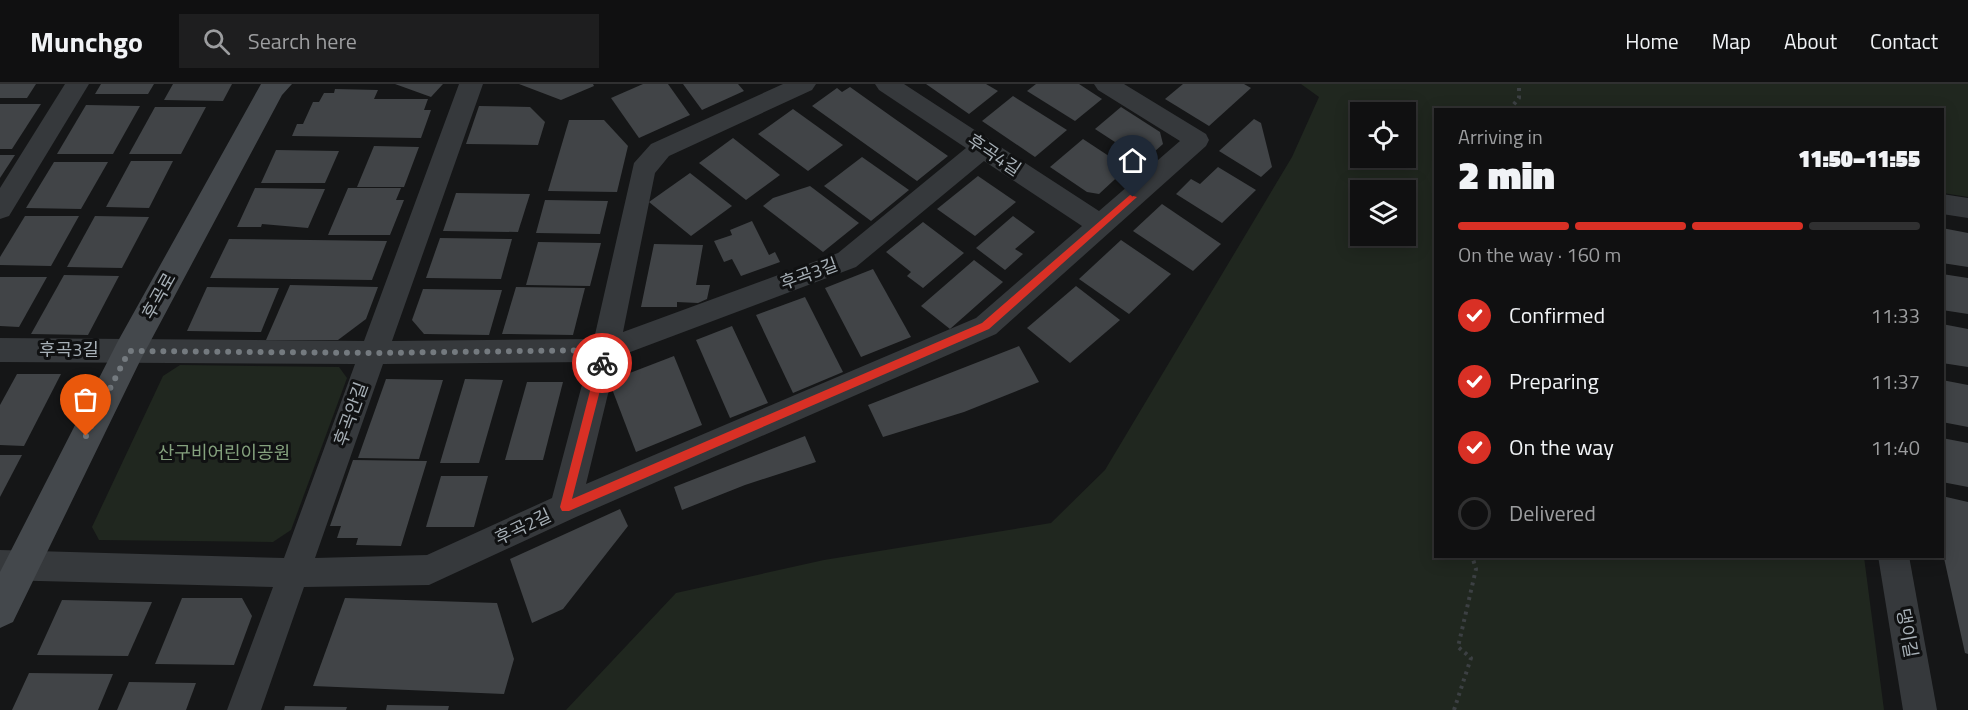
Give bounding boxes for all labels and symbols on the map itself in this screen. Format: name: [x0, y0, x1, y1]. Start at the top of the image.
street label: 후곡4길: [962, 127, 1027, 182]
pin: [1107, 135, 1158, 197]
street label: 후곡3길: [776, 251, 842, 296]
street label: 후곡로: [135, 267, 182, 324]
courier: [572, 333, 632, 393]
street label: 후곡3길: [39, 336, 99, 363]
pin: [60, 374, 111, 436]
street label: 후곡안길: [327, 378, 375, 450]
park label: 산구비어린이공원: [158, 439, 290, 466]
street label: 후곡2길: [490, 502, 556, 551]
street label: 댕이길: [1890, 606, 1925, 660]

